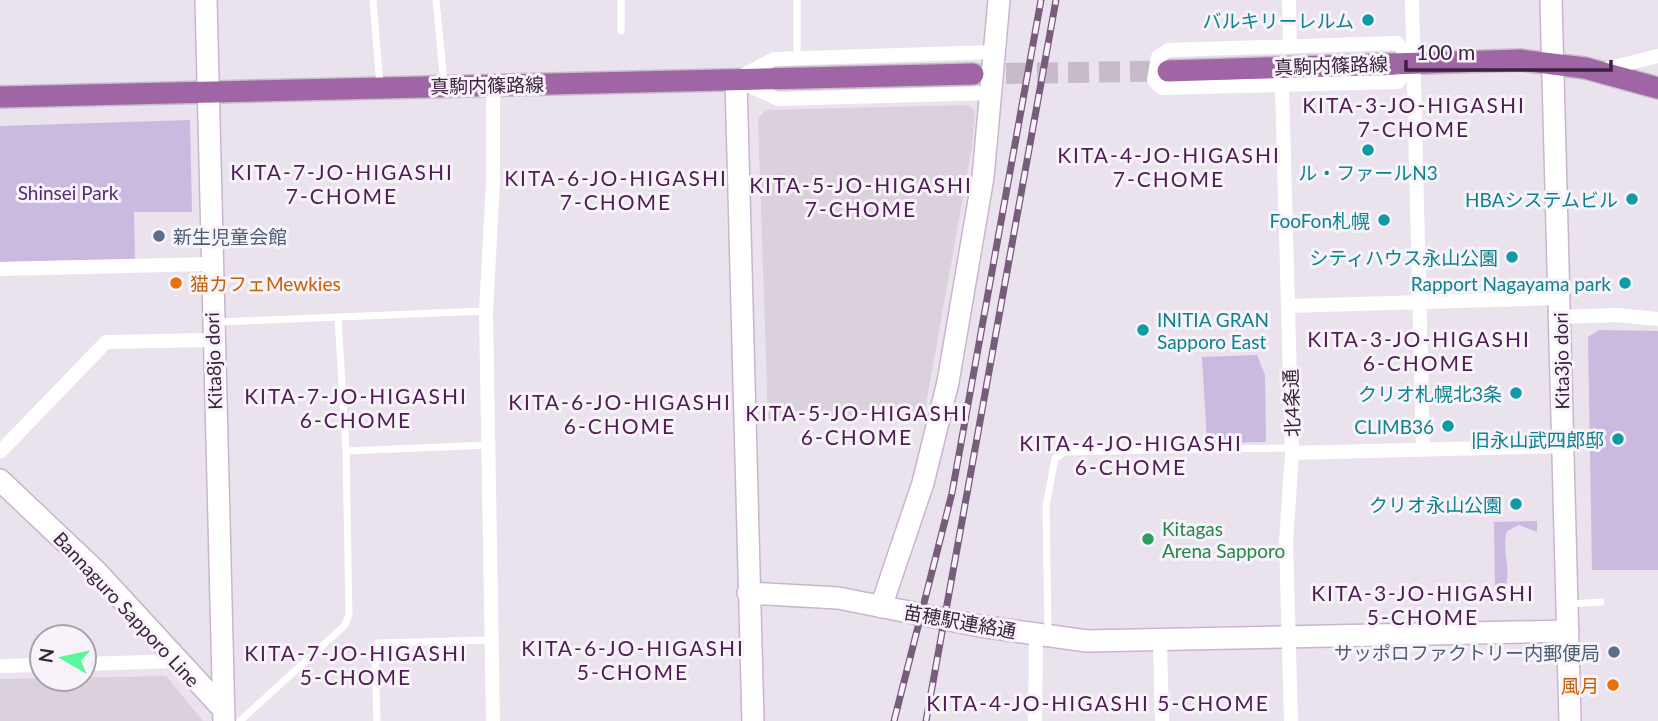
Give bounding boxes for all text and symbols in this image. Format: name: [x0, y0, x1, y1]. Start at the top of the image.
place label: バルキリーレルム: [1202, 9, 1354, 32]
marker: バルキリーレルム: [1360, 12, 1376, 28]
scale bar: [1406, 28, 1611, 72]
text: 100 m: [1416, 39, 1475, 64]
street label: 真駒内篠路線: [1274, 52, 1388, 78]
street label: 真駒内篠路線: [430, 73, 544, 97]
district label: KITA-3-JO-HIGASHI 7-CHOME: [1302, 92, 1526, 141]
district label: KITA-4-JO-HIGASHI 7-CHOME: [1057, 142, 1281, 191]
marker: ル・ファールN3: [1360, 142, 1376, 158]
district label: KITA-7-JO-HIGASHI 7-CHOME: [230, 159, 454, 208]
place label: ル・ファールN3: [1298, 161, 1438, 184]
district label: KITA-6-JO-HIGASHI 7-CHOME: [504, 165, 728, 214]
district label: KITA-5-JO-HIGASHI 7-CHOME: [749, 172, 973, 221]
park label: Shinsei Park: [18, 181, 119, 204]
place label: HBAシステムビル: [1465, 188, 1618, 211]
marker: HBAシステムビル: [1624, 191, 1640, 207]
place label: FooFon札幌: [1270, 209, 1370, 232]
marker: FooFon札幌: [1376, 212, 1392, 228]
place label: 新生児童会館: [173, 225, 287, 248]
marker: 新生児童会館: [151, 228, 167, 244]
place label: シティハウス永山公園: [1309, 246, 1498, 269]
marker: シティハウス永山公園: [1504, 249, 1520, 265]
place label: 猫カフェMewkies: [190, 272, 341, 295]
place label: Rapport Nagayama park: [1411, 272, 1611, 295]
marker: 猫カフェMewkies: [168, 275, 184, 291]
marker: Rapport Nagayama park: [1617, 275, 1633, 291]
place label: INITIA GRAN Sapporo East: [1157, 308, 1269, 353]
street label: Kita8jo dori: [200, 312, 226, 410]
street label: Kita3jo dori: [1549, 312, 1573, 410]
marker: INITIA GRAN Sapporo East: [1135, 322, 1151, 338]
district label: KITA-3-JO-HIGASHI 6-CHOME: [1307, 326, 1531, 375]
street label: 北4条通: [1278, 369, 1304, 437]
place label: クリオ札幌北3条: [1358, 382, 1502, 405]
district label: KITA-7-JO-HIGASHI 6-CHOME: [244, 383, 468, 432]
marker: クリオ札幌北3条: [1508, 385, 1524, 401]
district label: KITA-6-JO-HIGASHI 6-CHOME: [508, 389, 732, 438]
district label: KITA-5-JO-HIGASHI 6-CHOME: [745, 400, 969, 449]
place label: CLIMB36: [1354, 415, 1434, 438]
marker: CLIMB36: [1440, 418, 1456, 434]
place label: 旧永山武四郎邸: [1471, 428, 1604, 451]
district label: KITA-4-JO-HIGASHI 6-CHOME: [1019, 430, 1243, 479]
marker: 旧永山武四郎邸: [1610, 431, 1626, 447]
place label: クリオ永山公園: [1369, 493, 1502, 516]
marker: クリオ永山公園: [1508, 496, 1524, 512]
place label: Kitagas Arena Sapporo: [1162, 517, 1285, 562]
street label: Bannaguro Sapporo Line: [49, 527, 205, 691]
marker: Kitagas Arena Sapporo: [1140, 531, 1156, 547]
district label: KITA-3-JO-HIGASHI 5-CHOME: [1311, 580, 1535, 629]
street label: 苗穂駅連絡通: [902, 600, 1018, 642]
north arrow: [28, 623, 98, 693]
district label: KITA-6-JO-HIGASHI 5-CHOME: [521, 635, 745, 684]
district label: KITA-7-JO-HIGASHI 5-CHOME: [244, 640, 468, 689]
place label: サッポロファクトリー内郵便局: [1334, 641, 1600, 664]
marker: サッポロファクトリー内郵便局: [1606, 644, 1622, 660]
text: N: [33, 646, 58, 664]
place label: 風月: [1561, 674, 1599, 697]
marker: 風月: [1605, 677, 1621, 693]
district label: KITA-4-JO-HIGASHI 5-CHOME: [926, 690, 1270, 715]

